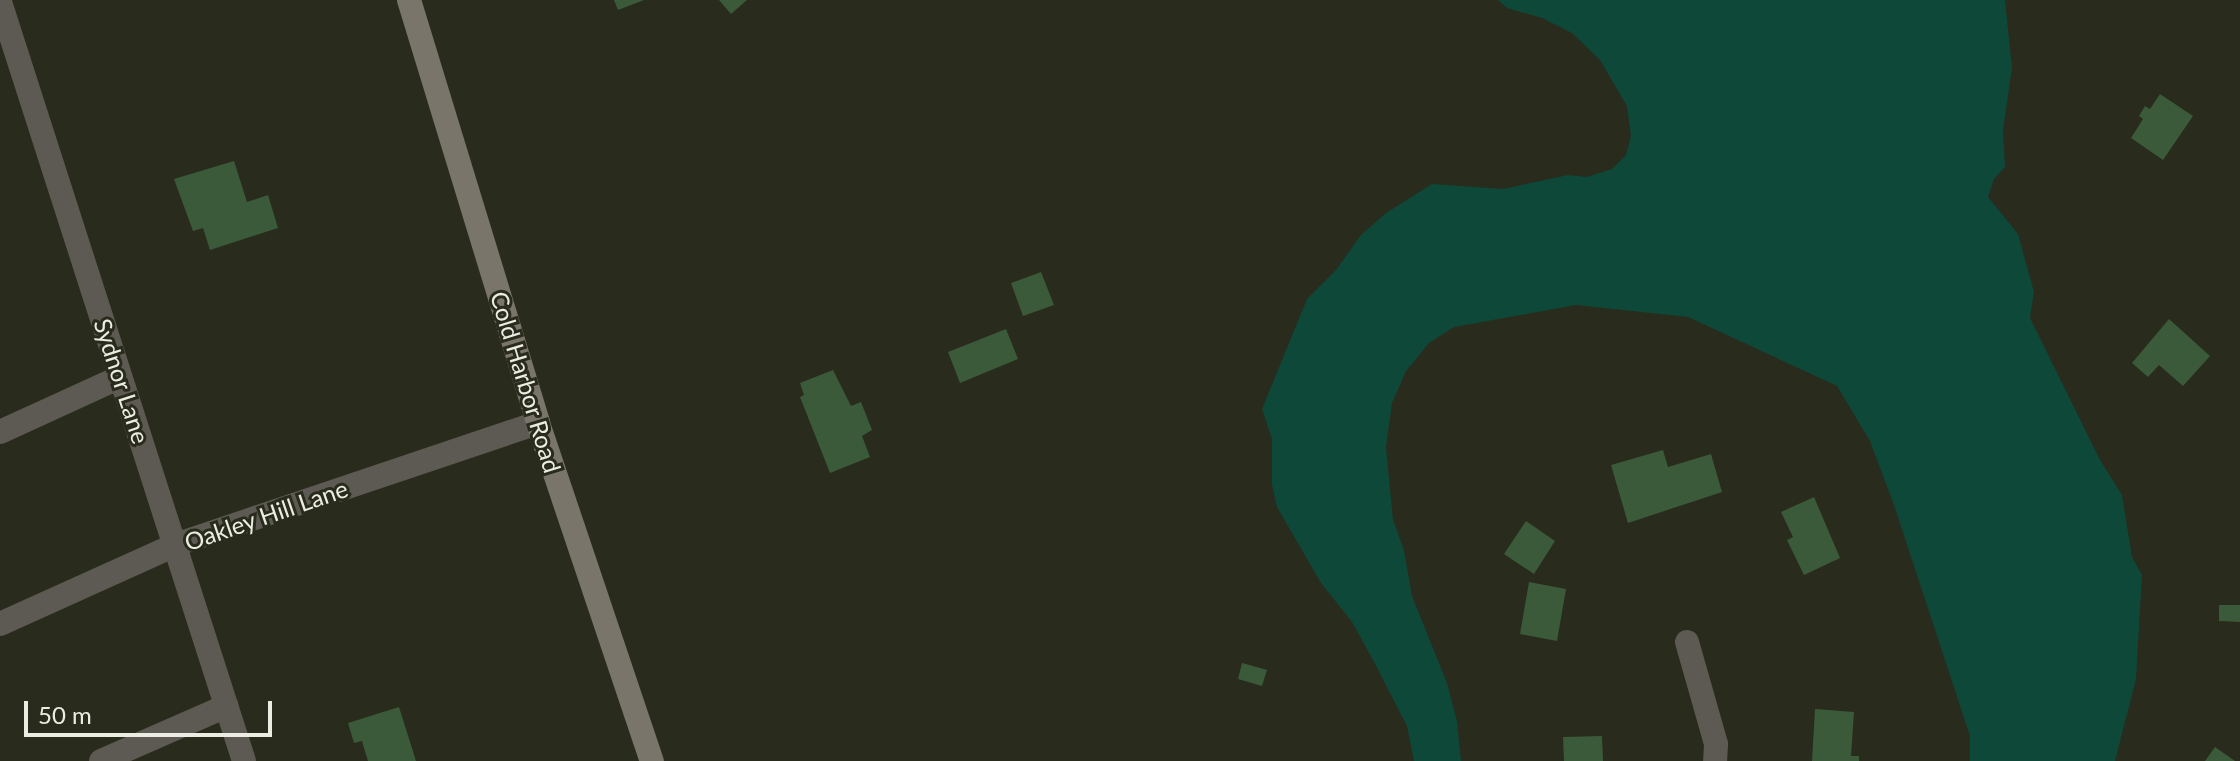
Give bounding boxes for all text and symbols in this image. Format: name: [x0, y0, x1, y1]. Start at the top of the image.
street label: Cold Harbor Road: [485, 288, 567, 476]
street label: Sydnor Lane: [88, 315, 156, 447]
street label: Oakley Hill Lane: [180, 474, 352, 556]
scale bar: [28, 685, 276, 735]
text: 50 m: [38, 700, 92, 729]

